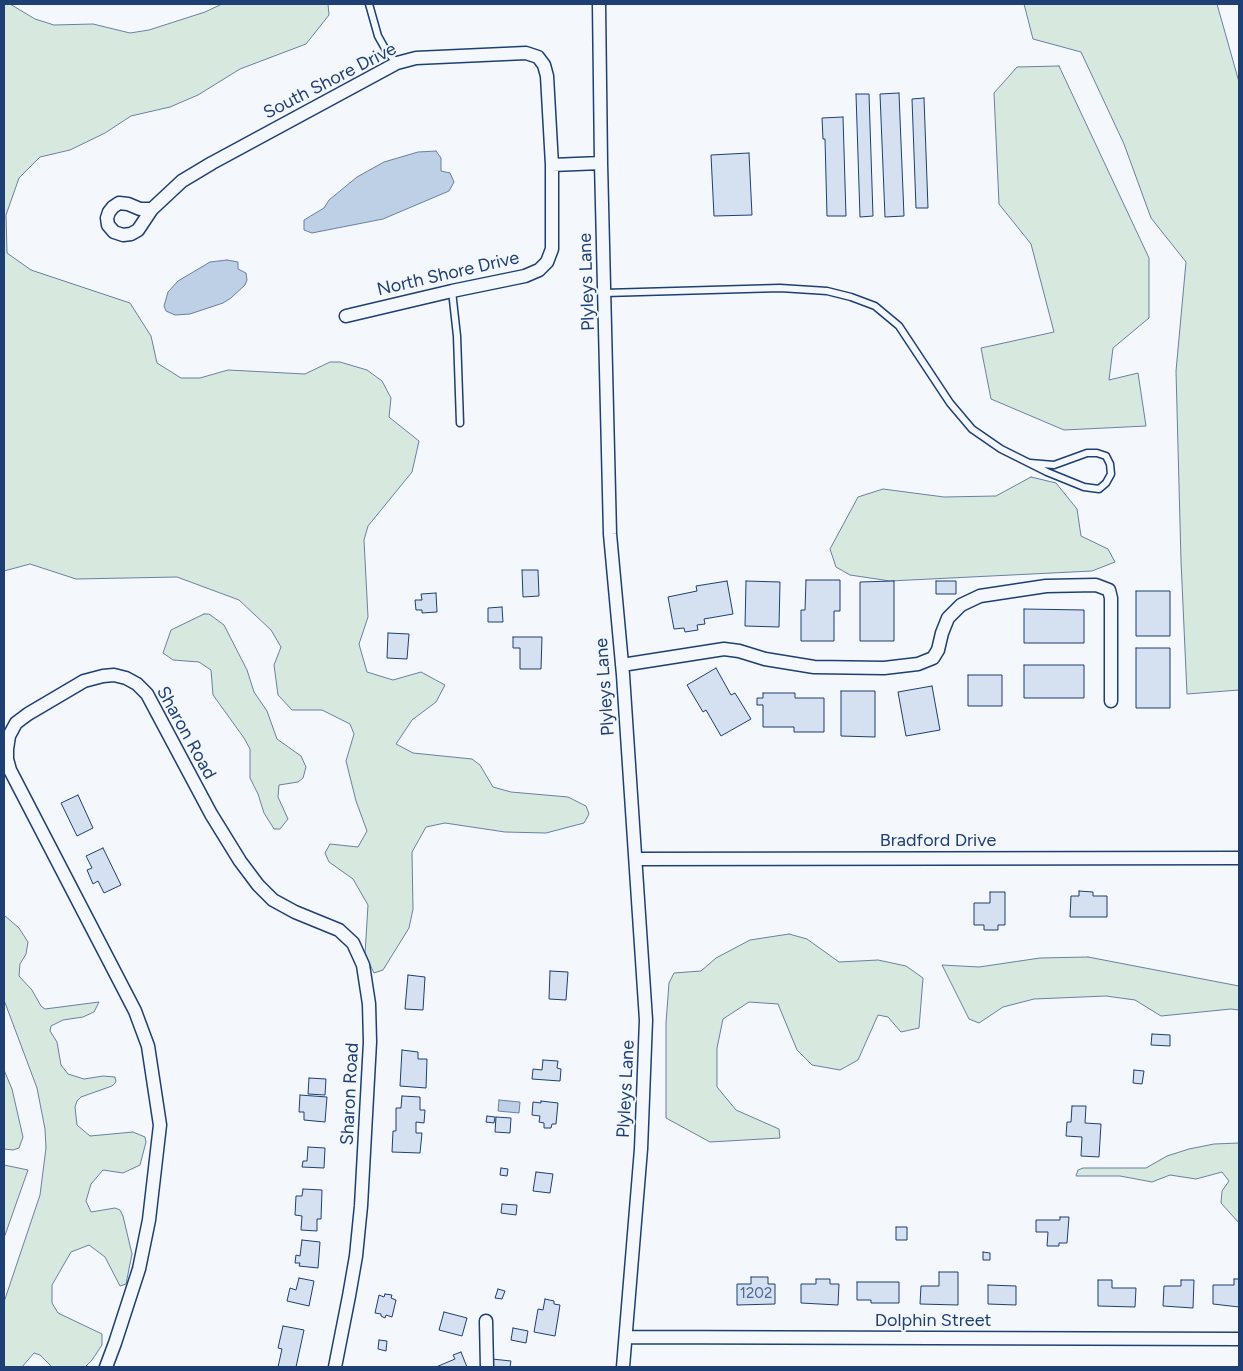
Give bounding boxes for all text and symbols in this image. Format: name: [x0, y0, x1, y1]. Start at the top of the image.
street label: South Shore Drive: [260, 38, 400, 124]
street label: Plyleys Lane: [574, 233, 600, 331]
street label: North Shore Drive: [375, 247, 521, 301]
street label: Plyleys Lane: [591, 637, 619, 737]
street label: Sharon Road: [152, 683, 220, 783]
street label: Bradford Drive: [880, 830, 996, 852]
street label: Plyleys Lane: [613, 1039, 639, 1139]
street label: Sharon Road: [337, 1042, 363, 1146]
house number: 1202: [740, 1285, 772, 1303]
street label: Dolphin Street: [875, 1310, 991, 1332]

